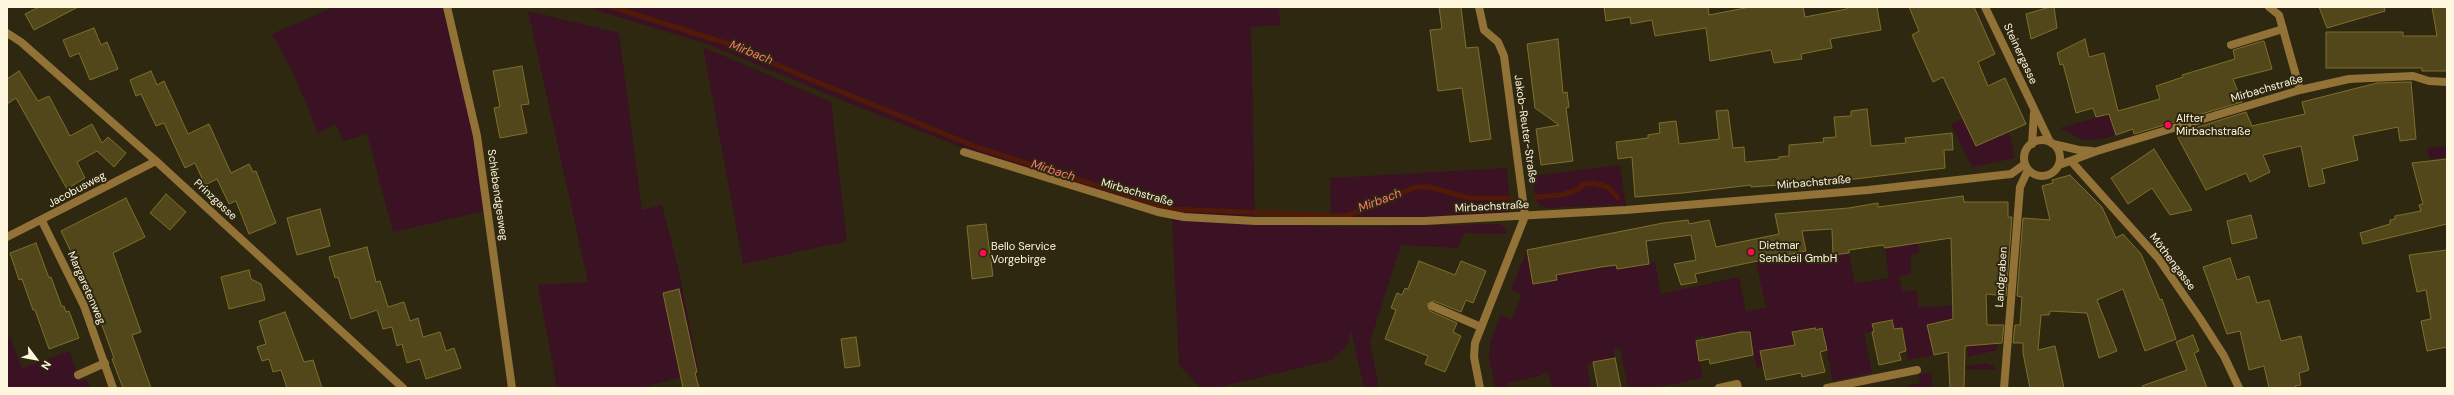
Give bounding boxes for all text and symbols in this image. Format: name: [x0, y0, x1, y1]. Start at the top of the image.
street label: Steinergasse: [2000, 22, 2040, 86]
water label: Mirbach: [727, 38, 775, 68]
street label: Mirbachstraße: [2229, 72, 2305, 106]
street label: Jakob-Reuter-Straße: [1511, 74, 1539, 184]
place label: Alfter Mirbachstraße: [2176, 112, 2250, 138]
marker: Alfter Mirbachstraße: [2163, 120, 2173, 130]
street label: Schlebendgesweg: [484, 148, 510, 242]
water label: Mirbach: [1029, 157, 1077, 185]
street label: Jacobusweg: [46, 169, 108, 211]
street label: Mirbachstraße: [1776, 173, 1852, 193]
street label: Mirbachstraße: [1099, 176, 1175, 210]
street label: Prinzgasse: [191, 177, 239, 223]
water label: Mirbach: [1356, 186, 1404, 216]
street label: Mirbachstraße: [1454, 198, 1530, 216]
street label: Möthengasse: [2146, 231, 2198, 293]
place label: Dietmar Senkbeil GmbH: [1759, 239, 1837, 265]
place label: Bello Service Vorgebirge: [991, 240, 1056, 266]
street label: Landgraben: [1993, 246, 2011, 308]
marker: Dietmar Senkbeil GmbH: [1746, 247, 1756, 257]
marker: Bello Service Vorgebirge: [978, 248, 988, 258]
street label: Margaretenweg: [64, 249, 108, 327]
north arrow: [16, 339, 56, 379]
text: N: [38, 358, 54, 372]

